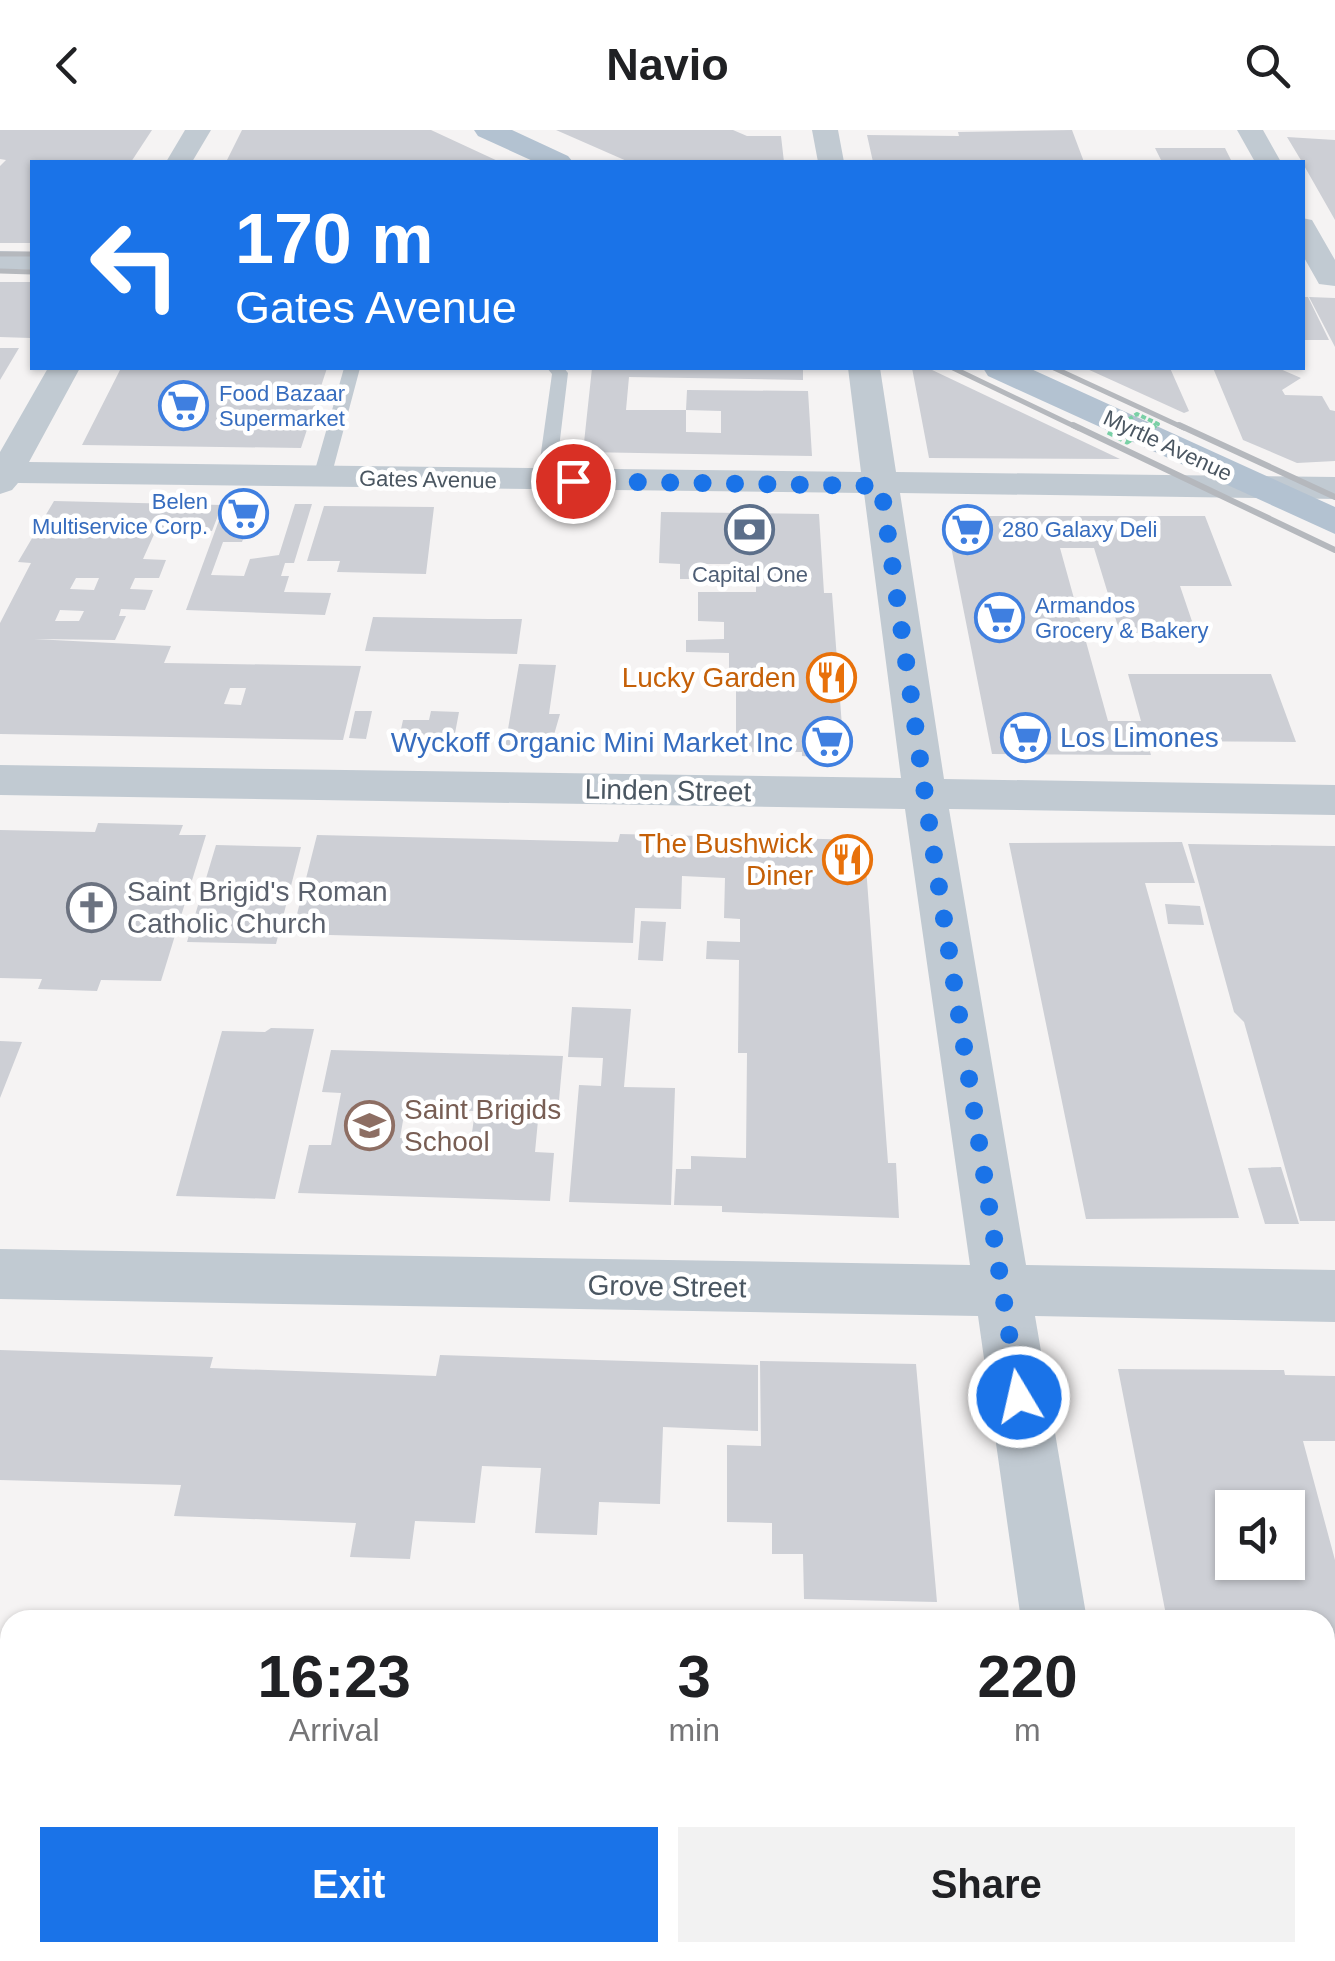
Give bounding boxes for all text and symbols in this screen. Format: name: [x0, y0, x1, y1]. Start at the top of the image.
icon: back: [40, 38, 95, 93]
icon: search: [1240, 38, 1295, 93]
text: Navio: [606, 39, 729, 90]
icon: left: [70, 200, 200, 330]
text: 170 m: [235, 200, 433, 278]
text: Gates Avenue: [235, 282, 517, 333]
supermarket icon: Food Bazaar Supermarket: [158, 380, 210, 432]
place label: Food Bazaar Supermarket: [219, 381, 345, 431]
street label: Myrtle Avenue: [1100, 405, 1236, 486]
pin: [531, 439, 616, 524]
icon: arrive: [546, 454, 601, 509]
street label: Gates Avenue: [359, 466, 497, 493]
supermarket icon: Belen Multiservice Corp.: [217, 488, 269, 540]
place label: Belen Multiservice Corp.: [32, 489, 208, 539]
supermarket icon: 280 Galaxy Deli: [941, 503, 993, 555]
bank icon: Capital One: [724, 504, 776, 556]
place label: 280 Galaxy Deli: [1002, 517, 1157, 542]
place label: Capital One: [692, 562, 808, 587]
supermarket icon: Armandos Grocery & Bakery: [974, 592, 1026, 644]
place label: Armandos Grocery & Bakery: [1035, 593, 1209, 643]
restaurant icon: Lucky Garden: [805, 651, 857, 703]
place label: Lucky Garden: [622, 662, 796, 693]
supermarket icon: Los Limones: [999, 711, 1051, 763]
supermarket icon: Wyckoff Organic Mini Market Inc: [802, 716, 854, 768]
place label: Los Limones: [1060, 722, 1219, 753]
place label: Wyckoff Organic Mini Market Inc: [391, 727, 793, 758]
street label: Linden Street: [584, 774, 752, 807]
place label: The Bushwick Diner: [639, 828, 814, 891]
restaurant icon: The Bushwick Diner: [822, 833, 874, 885]
place label: Saint Brigid's Roman Catholic Church: [127, 876, 388, 939]
church icon: Saint Brigid's Roman Catholic Church: [66, 881, 118, 933]
place label: Saint Brigids School: [404, 1094, 561, 1157]
school or university icon: Saint Brigids School: [343, 1099, 395, 1151]
street label: Grove Street: [587, 1270, 747, 1303]
position arrow: [967, 1345, 1071, 1449]
map controls: [1215, 1490, 1305, 1580]
button: sound: [1215, 1490, 1305, 1580]
text: 16:23: [257, 1643, 411, 1710]
text: 3: [677, 1643, 711, 1710]
text: 220: [977, 1643, 1078, 1710]
text: Arrival: [289, 1712, 380, 1748]
text: min: [668, 1712, 720, 1748]
text: m: [1014, 1712, 1041, 1748]
button: Exit: [40, 1827, 658, 1942]
button: Share: [678, 1827, 1295, 1942]

